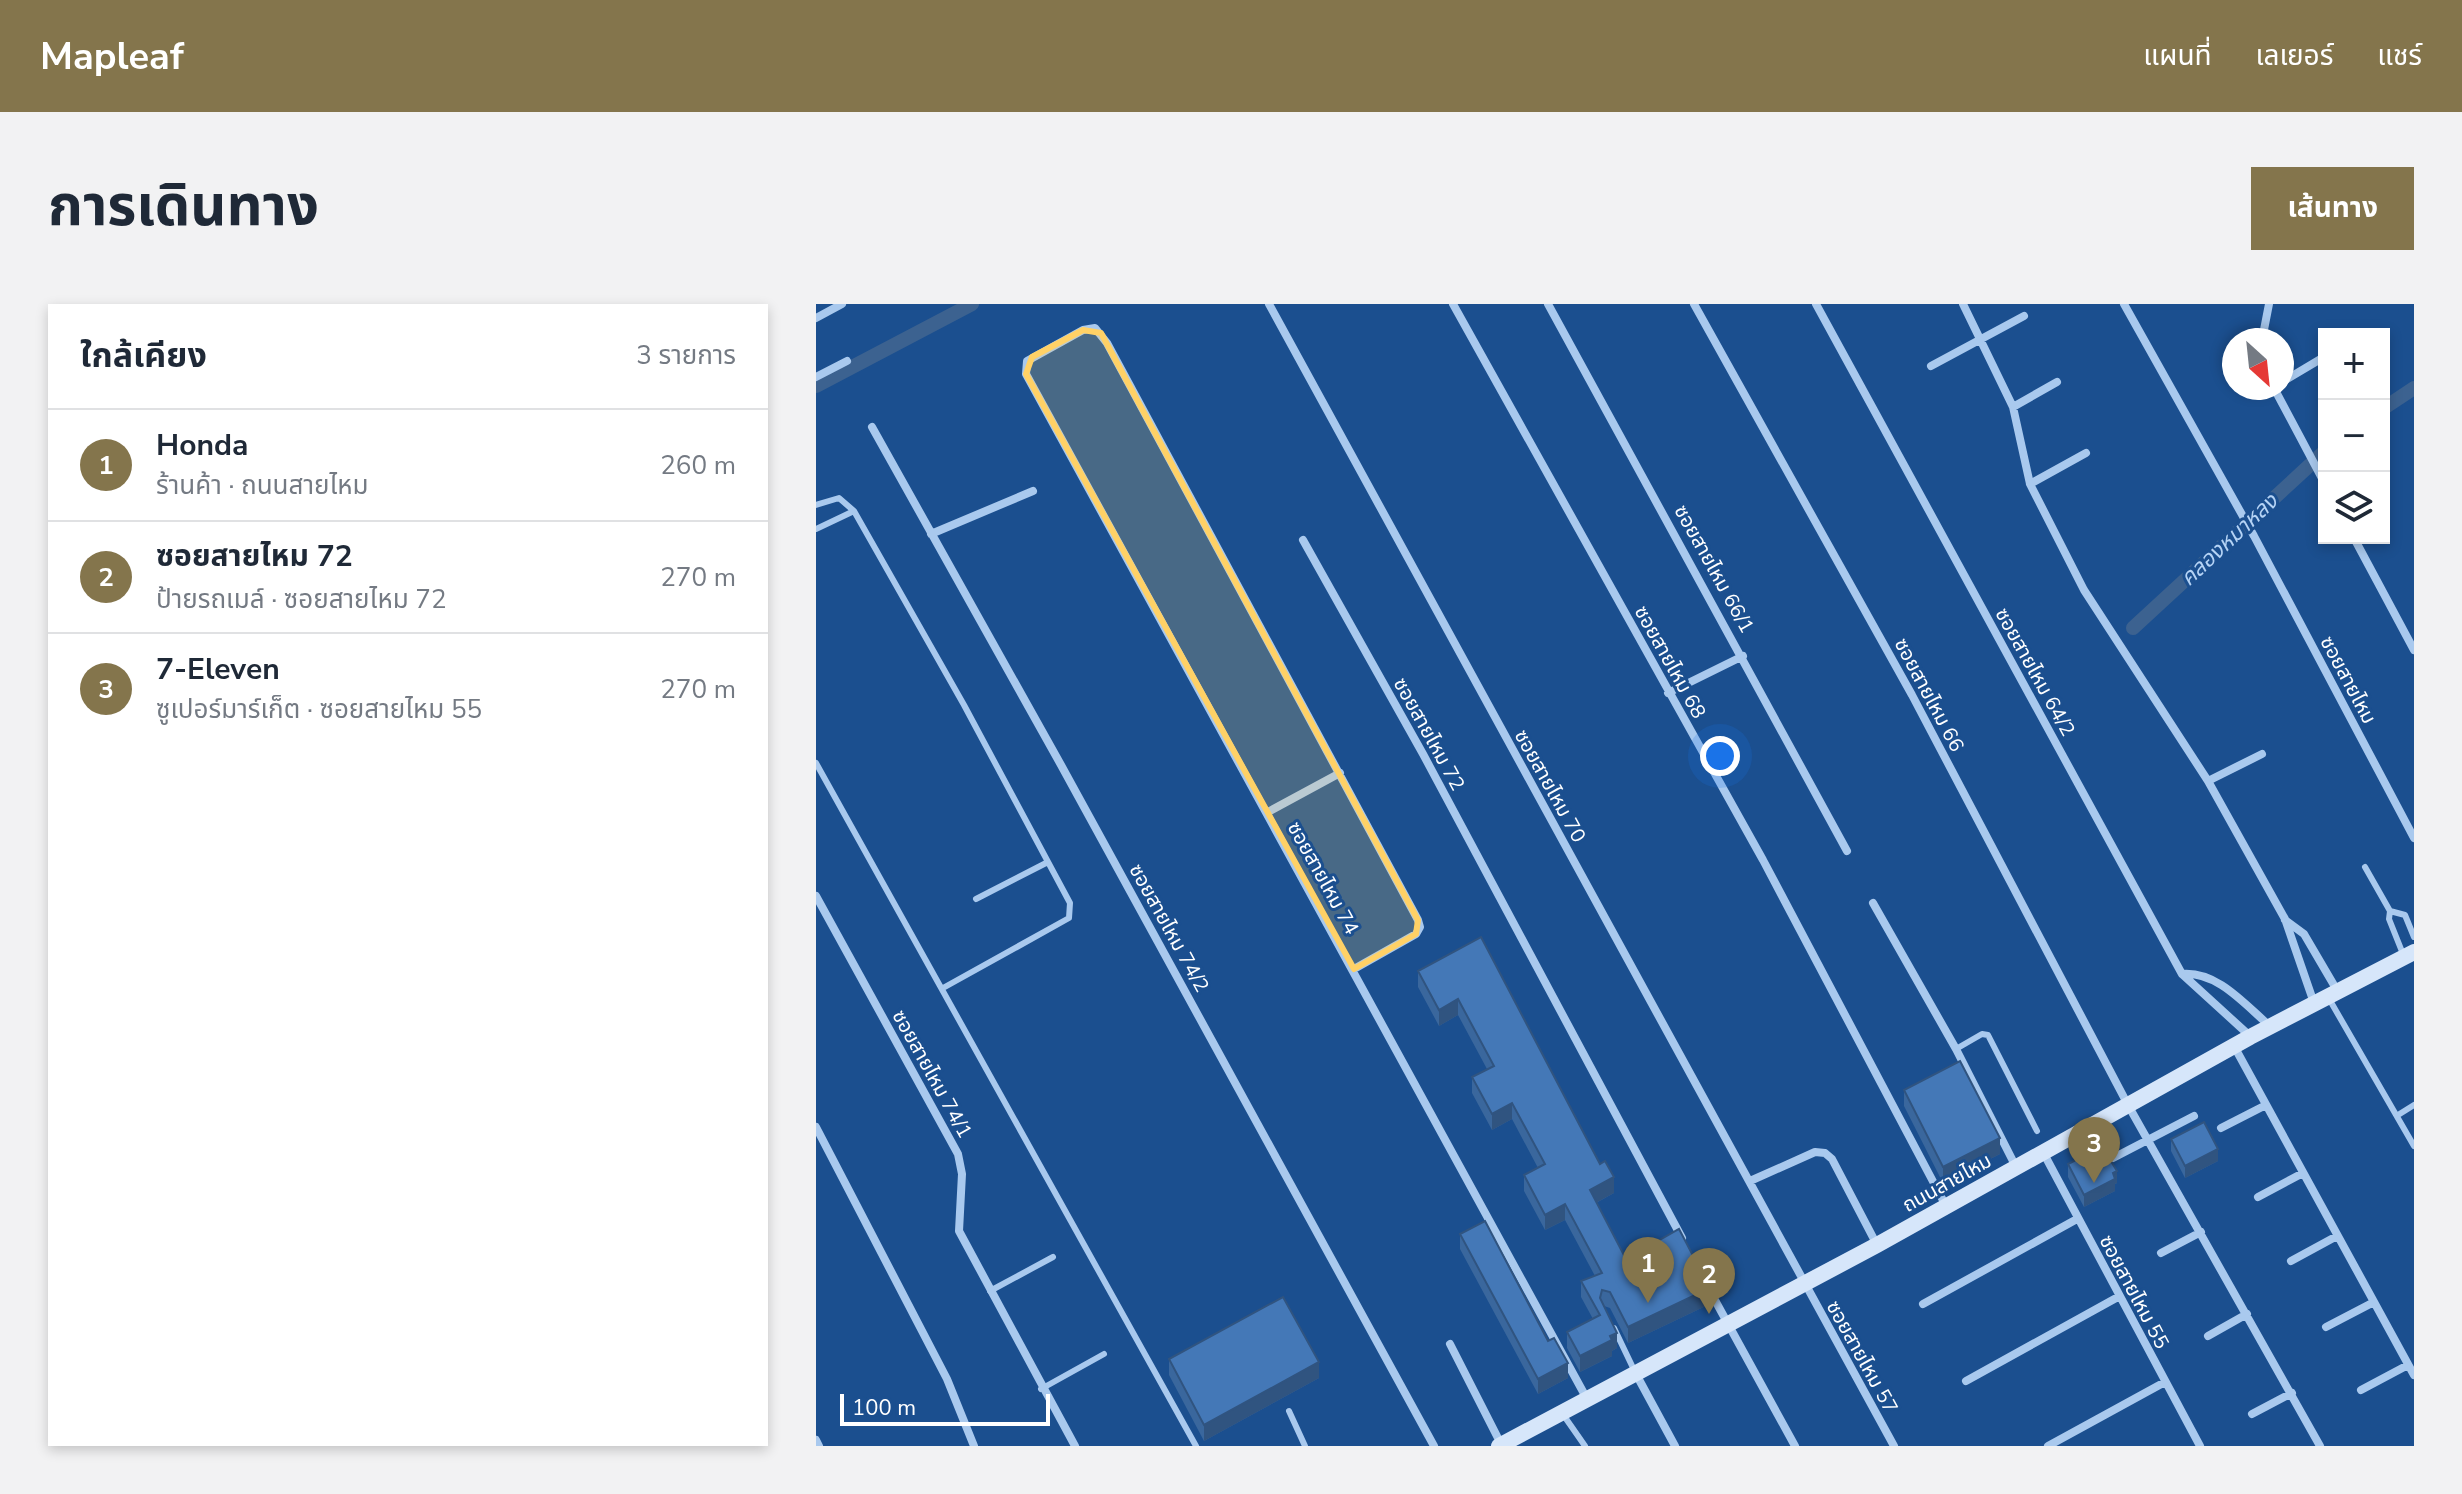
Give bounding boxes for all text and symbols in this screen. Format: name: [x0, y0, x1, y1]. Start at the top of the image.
text: Mapleaf: [40, 31, 184, 82]
text: แผนที่: [2143, 37, 2212, 75]
text: เลเยอร์: [2256, 37, 2333, 75]
text: แชร์: [2377, 37, 2422, 75]
button: เส้นทาง: [2251, 167, 2414, 250]
text: การเดินทาง: [48, 168, 319, 245]
north arrow: [2222, 328, 2294, 400]
map controls: [2318, 328, 2390, 544]
button: +: [2318, 328, 2390, 400]
text: ใกล้เคียง: [80, 333, 207, 379]
text: 3 รายการ: [636, 338, 736, 373]
button: −: [2318, 400, 2390, 472]
text: Honda: [156, 425, 248, 466]
text: 1: [98, 448, 114, 483]
text: 260 m: [660, 448, 736, 483]
text: ร้านค้า · ถนนสายไหม: [156, 468, 369, 503]
button: layers: [2318, 472, 2390, 544]
water label: คลองหมาหลง: [2174, 486, 2285, 593]
street label: ซอยสายไหม 66/1: [1668, 500, 1760, 638]
text: ซอยสายไหม 72: [156, 536, 353, 577]
text: 2: [98, 560, 114, 595]
text: 270 m: [660, 560, 736, 595]
text: ป้ายรถเมล์ · ซอยสายไหม 72: [156, 582, 447, 617]
street label: ซอยสายไหม 68: [1628, 601, 1712, 723]
street label: ซอยสายไหม 64/2: [1989, 603, 2081, 741]
street label: ซอยสายไหม: [2314, 631, 2382, 729]
street label: ซอยสายไหม 66: [1888, 633, 1970, 757]
text: 7-Eleven: [156, 649, 280, 690]
text: 3: [98, 672, 114, 707]
text: 270 m: [660, 672, 736, 707]
street label: ซอยสายไหม 72: [1387, 673, 1471, 795]
text: ซูเปอร์มาร์เก็ต · ซอยสายไหม 55: [156, 692, 482, 727]
street label: ซอยสายไหม 70: [1508, 725, 1592, 847]
your location: [1700, 736, 1740, 776]
street label: ซอยสายไหม 74: [1281, 817, 1365, 939]
street label: ซอยสายไหม 74/2: [1123, 859, 1215, 997]
street label: ซอยสายไหม 74/1: [886, 1005, 978, 1143]
pin: 3: [2068, 1117, 2120, 1183]
street label: ถนนสายไหม: [1898, 1147, 1996, 1219]
street label: ซอยสายไหม 55: [2093, 1230, 2175, 1354]
pin: 1: [1622, 1237, 1674, 1303]
pin: 2: [1683, 1248, 1735, 1314]
street label: ซอยสายไหม 57: [1820, 1296, 1904, 1418]
scale bar: [840, 1390, 1050, 1426]
text: 100 m: [852, 1393, 916, 1423]

